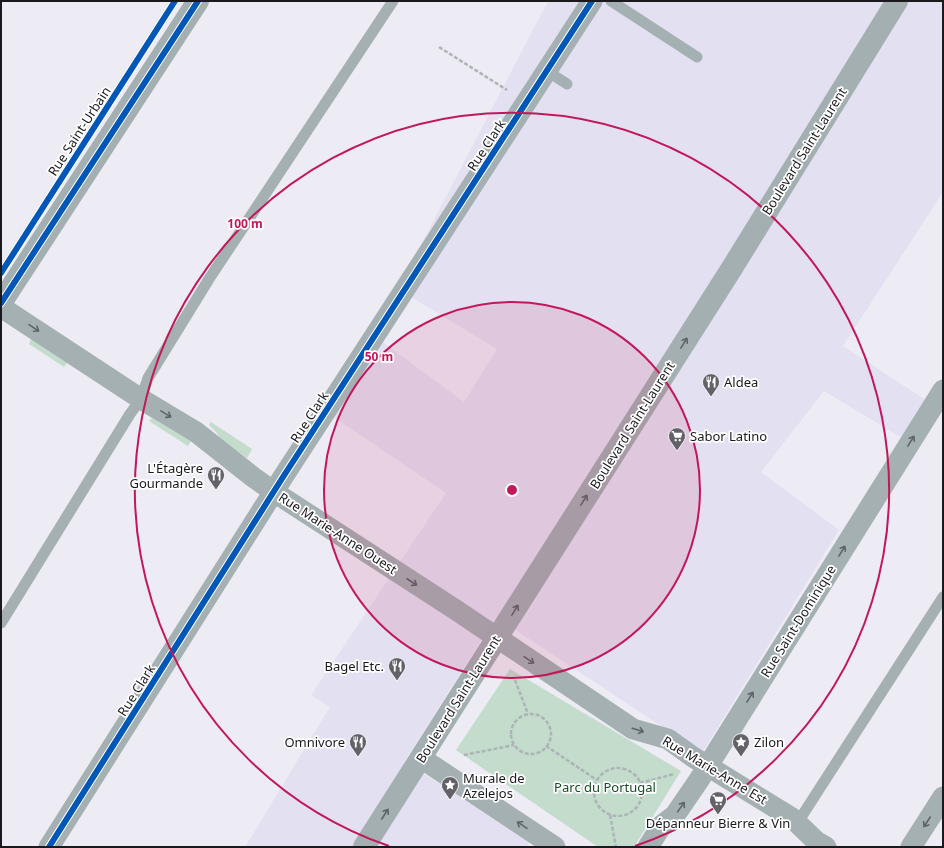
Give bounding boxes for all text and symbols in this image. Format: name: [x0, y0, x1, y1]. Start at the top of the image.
street label: Rue Saint-Urbain: [43, 83, 115, 179]
street label: Boulevard Saint-Laurent: [757, 84, 851, 218]
street label: Rue Clark: [463, 116, 509, 174]
text: 100 m: [227, 215, 263, 232]
one-way arrow: [28, 324, 39, 332]
one-way arrow: [680, 338, 688, 349]
text: 50 m: [365, 348, 393, 365]
street label: Boulevard Saint-Laurent: [585, 358, 679, 492]
restaurant icon: Aldea: [701, 372, 721, 397]
place label: Aldea: [724, 373, 758, 391]
street label: Rue Clark: [286, 388, 332, 446]
one-way arrow: [160, 411, 172, 419]
supermarket icon: Sabor Latino: [667, 426, 687, 451]
place label: Sabor Latino: [690, 427, 767, 445]
one-way arrow: [907, 436, 915, 447]
place label: L'Étagère Gourmande: [129, 459, 203, 492]
restaurant icon: L'Étagère Gourmande: [206, 465, 226, 490]
centre of rings: [505, 483, 519, 497]
street label: Rue Marie-Anne Ouest: [275, 488, 401, 578]
one-way arrow: [581, 494, 589, 506]
one-way arrow: [838, 546, 846, 557]
street label: Rue Saint-Dominique: [756, 561, 840, 681]
one-way arrow: [407, 577, 418, 586]
one-way arrow: [511, 604, 519, 616]
street label: Boulevard Saint-Laurent: [411, 632, 505, 766]
restaurant icon: Bagel Etc.: [387, 656, 407, 681]
one-way arrow: [523, 656, 534, 664]
place label: Bagel Etc.: [325, 657, 384, 675]
street label: Rue Clark: [113, 661, 159, 719]
one-way arrow: [747, 691, 755, 703]
one-way arrow: [632, 727, 645, 734]
restaurant icon: Omnivore: [348, 732, 368, 757]
street label: Rue Marie-Anne Est: [659, 732, 771, 809]
place icon: Zilon: [731, 732, 751, 757]
place label: Omnivore: [284, 733, 345, 751]
place label: Zilon: [754, 733, 784, 751]
place label: Murale de Azelejos: [463, 769, 525, 802]
place icon: Murale de Azelejos: [440, 775, 460, 800]
park label: Parc du Portugal: [554, 778, 656, 796]
supermarket icon: Dépanneur Bierre & Vin: [708, 790, 728, 815]
one-way arrow: [677, 801, 685, 812]
one-way arrow: [381, 809, 389, 820]
place label: Dépanneur Bierre & Vin: [646, 814, 790, 832]
one-way arrow: [923, 816, 931, 827]
one-way arrow: [517, 821, 528, 829]

